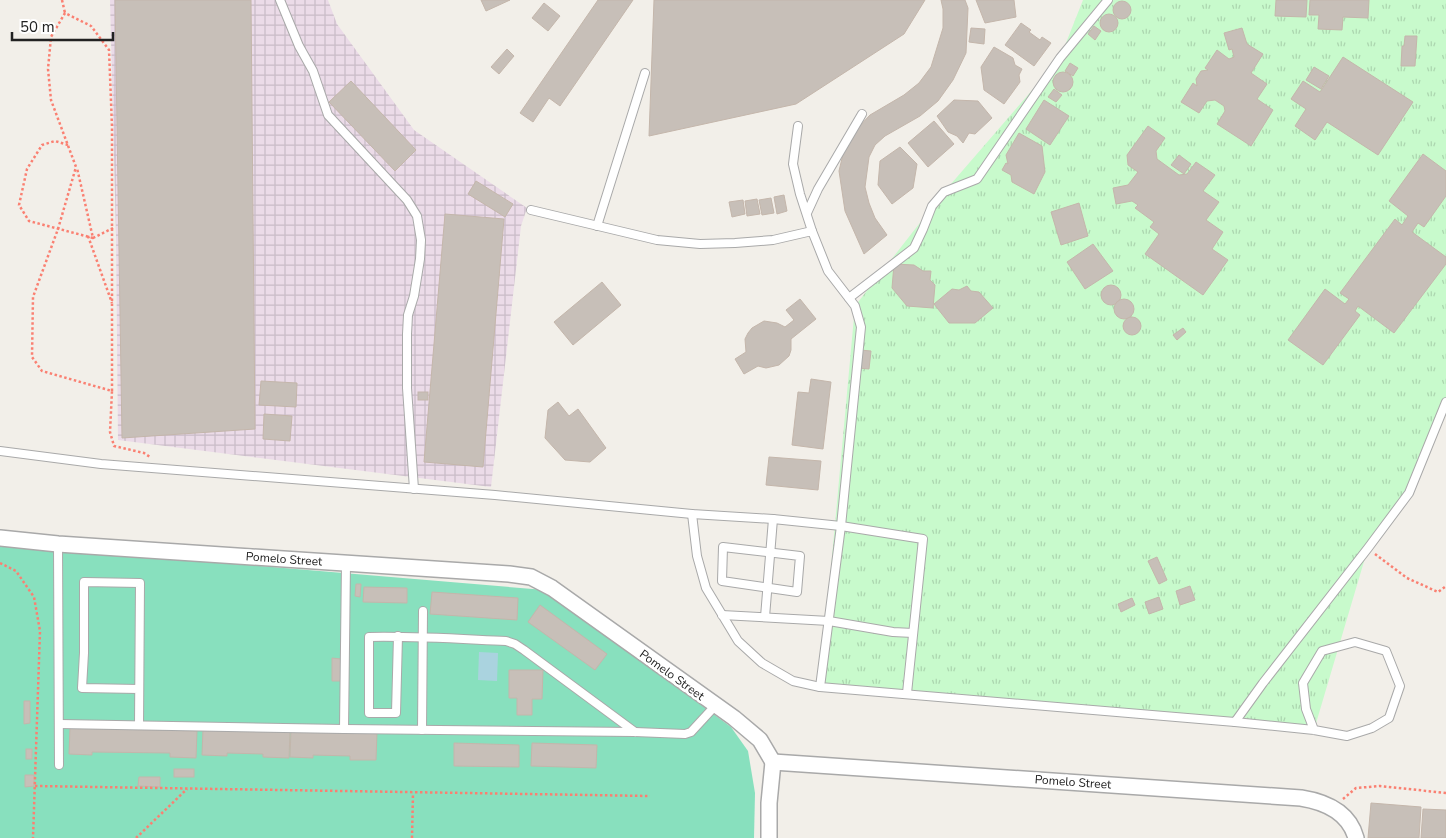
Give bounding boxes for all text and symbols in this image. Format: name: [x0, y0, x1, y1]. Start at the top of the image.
scale bar: [12, 10, 114, 42]
text: 50 m: [20, 17, 55, 37]
street label: Pomelo Street: [245, 548, 324, 570]
street label: Pomelo Street: [636, 646, 708, 704]
street label: Pomelo Street: [1034, 771, 1113, 793]

